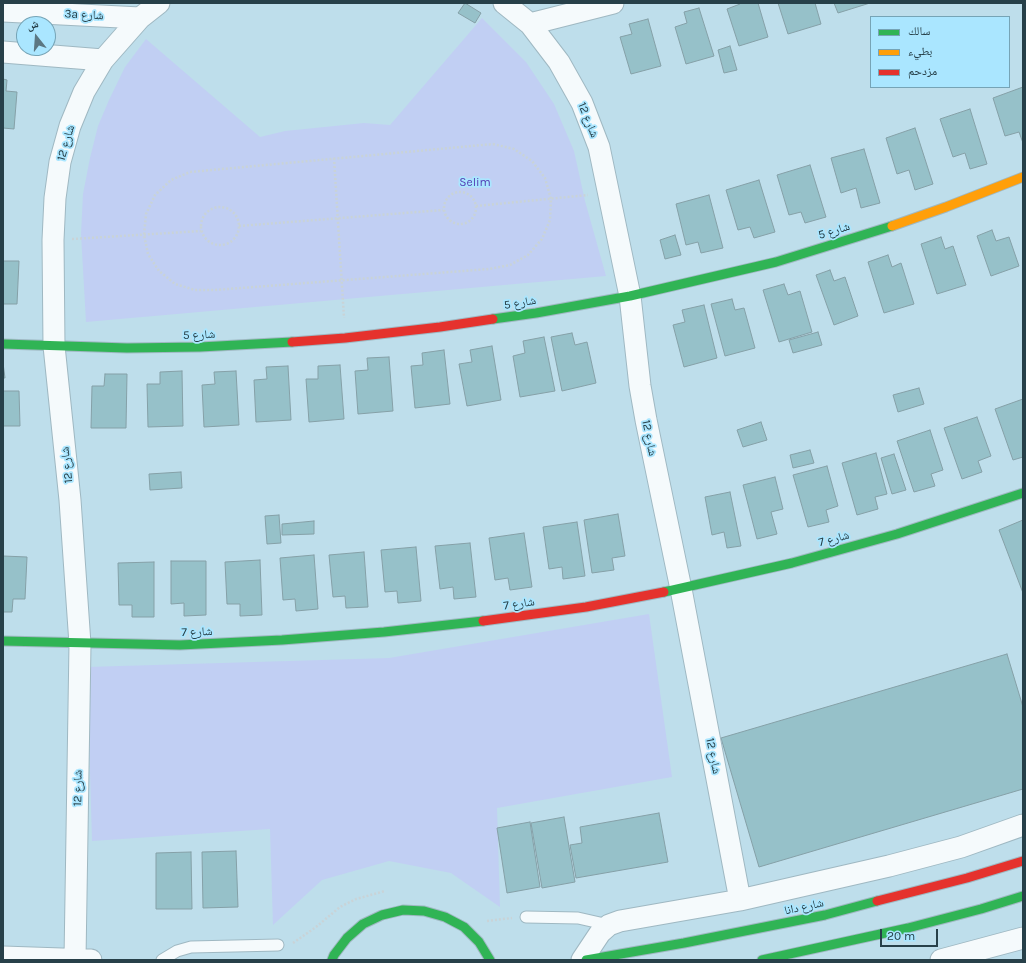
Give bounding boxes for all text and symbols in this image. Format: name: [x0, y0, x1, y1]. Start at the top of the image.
street label: 3a شارع: [64, 7, 104, 23]
north arrow: [16, 16, 56, 56]
legend: [870, 16, 1010, 88]
text: ش: [25, 17, 40, 33]
text: سالك: [908, 24, 930, 38]
text: بطيء: [908, 44, 932, 58]
text: مزدحم: [908, 64, 937, 78]
street label: شارع 12: [574, 100, 602, 140]
street label: شارع 12: [54, 123, 78, 163]
park label: Selim: [459, 176, 491, 190]
street label: شارع 5: [816, 219, 852, 243]
street label: شارع 5: [503, 293, 537, 313]
street label: شارع 5: [183, 327, 215, 343]
street label: شارع 12: [638, 419, 660, 457]
street label: شارع 12: [58, 446, 76, 484]
street label: شارع 7: [817, 528, 851, 550]
street label: شارع 7: [503, 595, 535, 613]
street label: شارع 7: [181, 624, 213, 640]
street label: شارع 12: [702, 737, 724, 775]
street label: شارع 12: [70, 770, 86, 806]
street label: شارع دانا: [783, 896, 825, 918]
scale bar: [882, 921, 940, 947]
text: 20 m: [887, 929, 915, 943]

